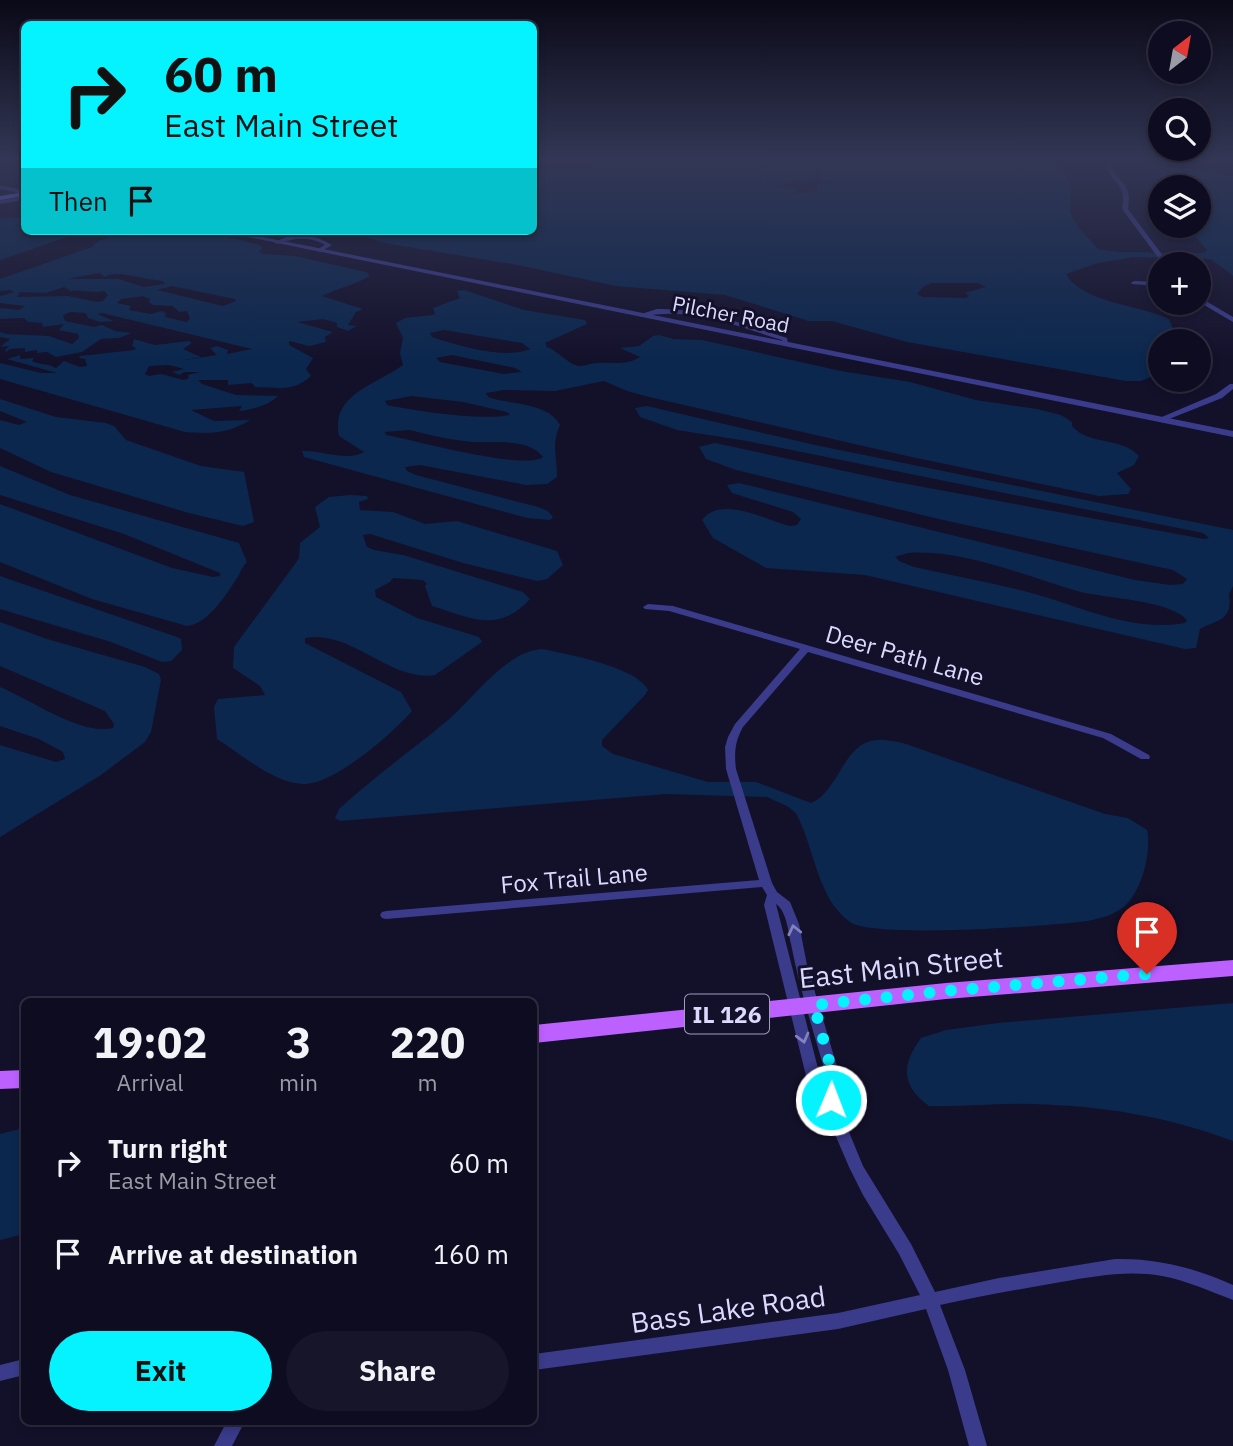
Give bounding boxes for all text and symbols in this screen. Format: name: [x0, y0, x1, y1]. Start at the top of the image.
north arrow: [1148, 21, 1211, 84]
map controls: [1148, 21, 1211, 392]
text: 60 m: [164, 42, 278, 105]
icon: right: [49, 49, 140, 140]
button: search: [1148, 98, 1211, 161]
text: East Main Street: [164, 104, 398, 146]
button: layers: [1148, 175, 1211, 238]
icon: arrive: [122, 182, 160, 220]
text: Then: [49, 184, 108, 218]
button: +: [1148, 252, 1211, 315]
street label: Pilcher Road: [670, 289, 792, 339]
button: −: [1148, 329, 1211, 392]
street label: Deer Path Lane: [822, 617, 988, 693]
street label: Fox Trail Lane: [499, 856, 649, 900]
pin: [1117, 902, 1177, 974]
icon: arrive: [1128, 913, 1166, 951]
one-way arrow: [788, 924, 802, 936]
street label: East Main Street: [797, 938, 1005, 996]
road number: IL 126: [685, 995, 769, 1034]
text: 19:02: [93, 1015, 207, 1070]
text: 3: [286, 1015, 311, 1070]
text: 220: [390, 1015, 465, 1070]
one-way arrow: [795, 1032, 809, 1044]
position arrow: [794, 1063, 868, 1137]
text: Arrival: [117, 1067, 184, 1097]
text: min: [279, 1067, 318, 1097]
text: m: [417, 1067, 438, 1097]
text: Turn right: [108, 1131, 227, 1165]
icon: right: [49, 1144, 87, 1182]
text: 60 m: [449, 1146, 509, 1180]
text: East Main Street: [108, 1165, 277, 1195]
icon: arrive: [49, 1235, 87, 1273]
text: Arrive at destination: [108, 1237, 358, 1271]
text: 160 m: [433, 1237, 509, 1271]
street label: Bass Lake Road: [628, 1277, 828, 1341]
button: Exit: [49, 1331, 272, 1411]
button: Share: [286, 1331, 509, 1411]

